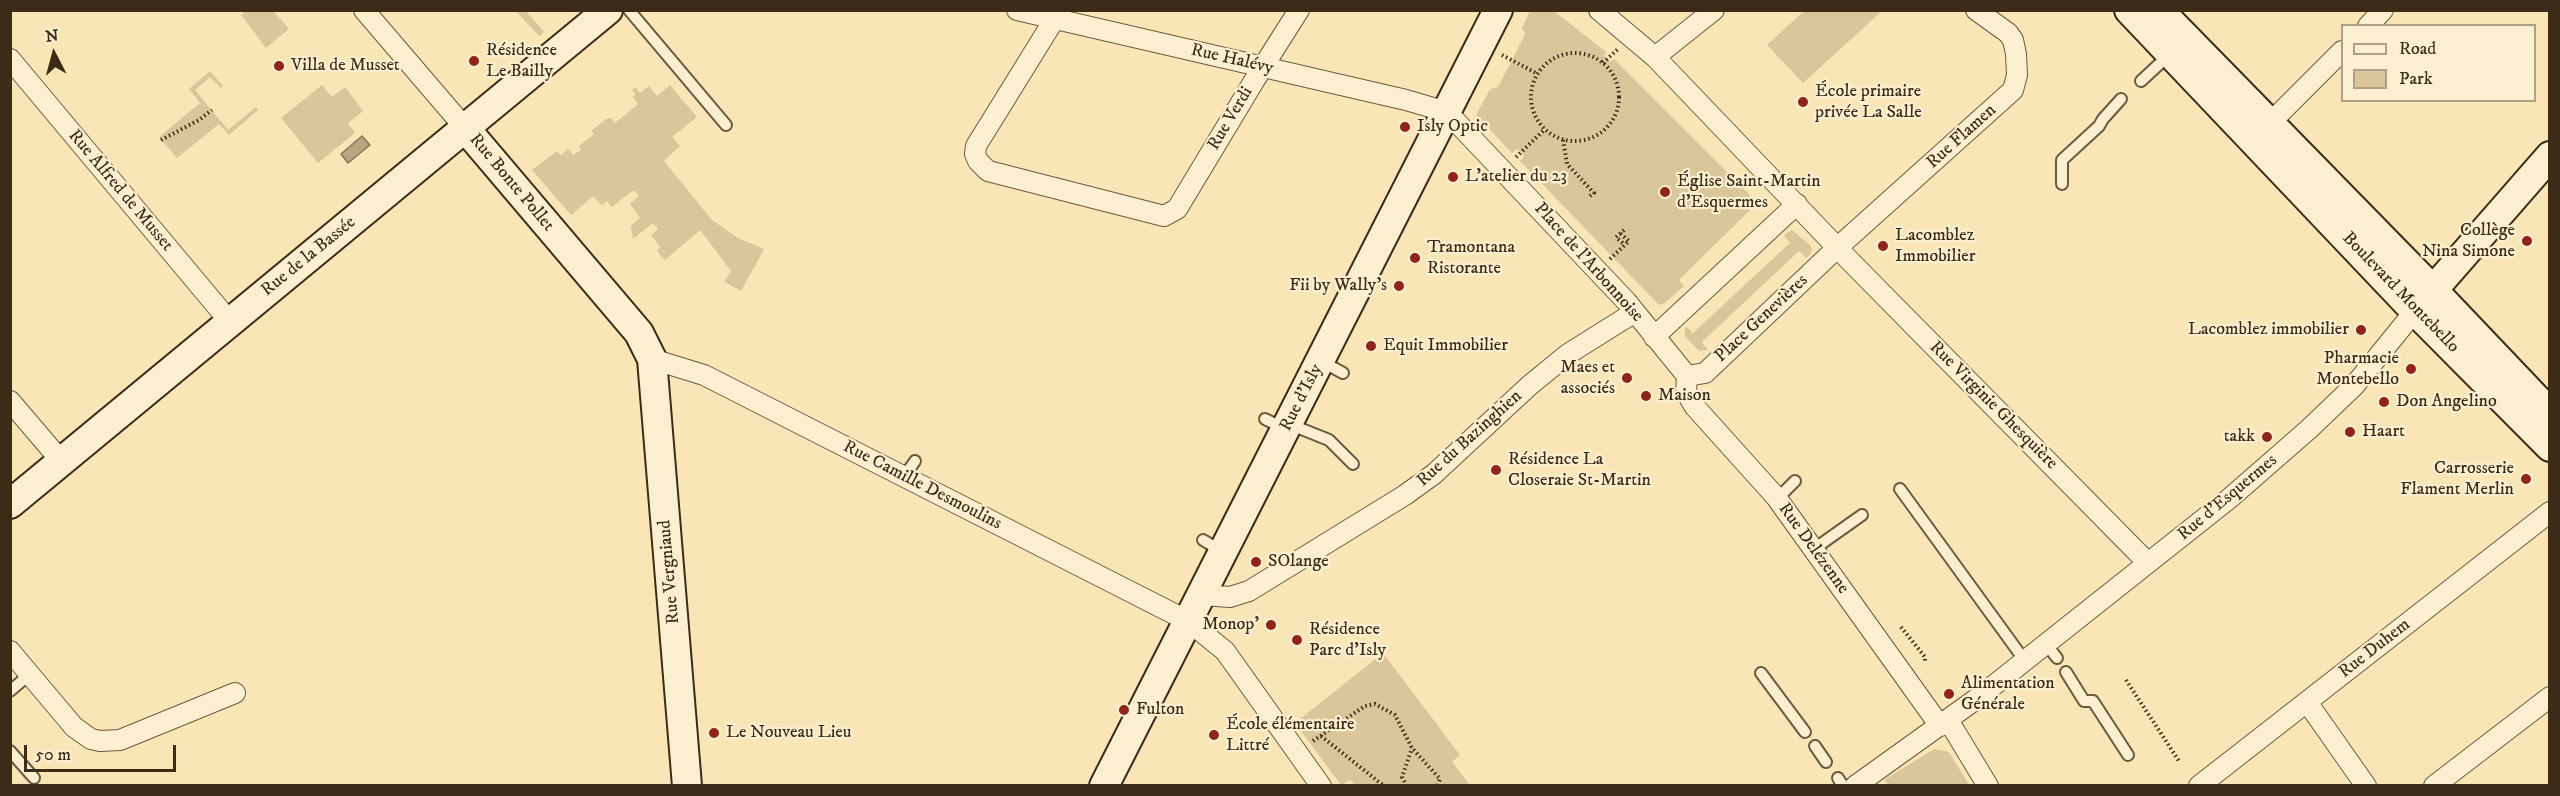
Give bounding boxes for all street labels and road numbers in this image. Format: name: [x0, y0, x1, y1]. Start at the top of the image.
street label: Rue Halévy: [1189, 40, 1275, 80]
street label: Rue Verdi: [1204, 83, 1258, 155]
street label: Rue Flamen: [1923, 100, 2001, 174]
street label: Rue Alfred de Musset: [63, 126, 177, 256]
street label: Rue Bonte Pollet: [464, 130, 558, 236]
street label: Place de l'Arbonnoise: [1529, 199, 1647, 327]
street label: Rue de la Bassée: [257, 212, 361, 302]
street label: Boulevard Montebello: [2337, 228, 2463, 358]
street label: Place Genevières: [1711, 270, 1813, 368]
street label: Rue Virginie Ghesquière: [1924, 337, 2062, 475]
street label: Rue d'Isly: [1276, 361, 1328, 435]
street label: Rue du Bazinghien: [1413, 386, 1527, 492]
street label: Rue Camille Desmoulins: [839, 437, 1005, 535]
street label: Rue d'Esquermes: [2174, 450, 2282, 546]
street label: Rue Delézenne: [1773, 499, 1853, 599]
street label: Rue Vergniaud: [655, 519, 685, 625]
street label: Rue Duhem: [2335, 614, 2415, 684]

